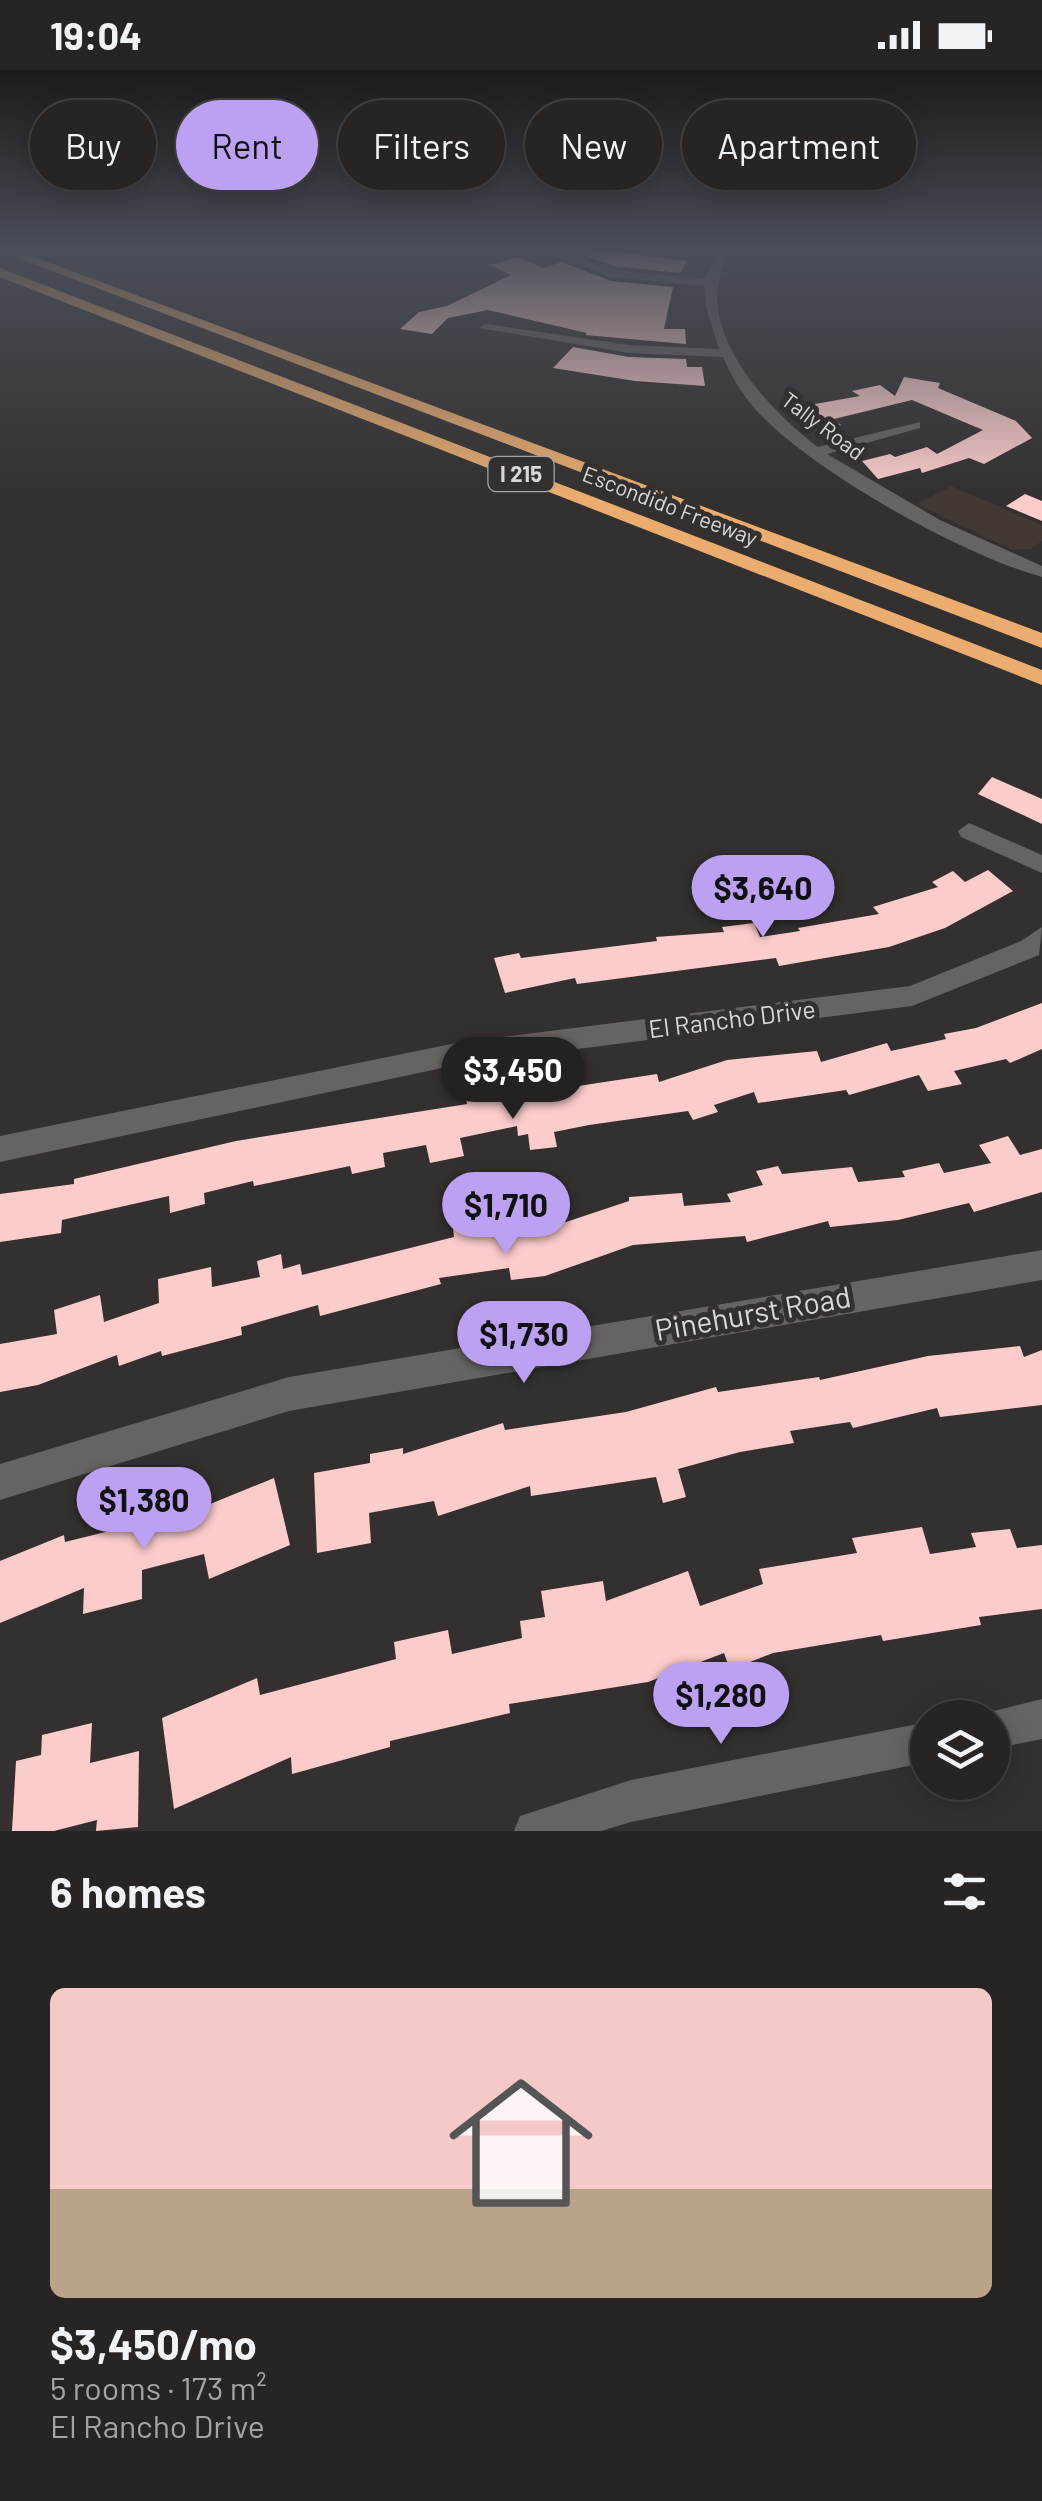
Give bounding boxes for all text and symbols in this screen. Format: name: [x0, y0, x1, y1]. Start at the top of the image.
text: 19:04: [50, 12, 142, 58]
chip: Buy: [30, 100, 156, 190]
chip: Rent: [176, 100, 318, 190]
chip: Filters: [338, 100, 505, 190]
chip: New: [525, 100, 662, 190]
chip: Apartment: [682, 100, 916, 190]
street label: Tally Road: [777, 386, 870, 465]
road number: I 215: [488, 457, 554, 491]
street label: Escondido Freeway: [579, 460, 761, 550]
pin: $3,640: [682, 855, 844, 940]
text: $3,640: [714, 868, 812, 906]
street label: El Rancho Drive: [647, 993, 817, 1043]
pin: $3,450: [432, 1037, 594, 1122]
text: $3,450: [464, 1050, 562, 1088]
pin: $1,710: [425, 1172, 587, 1257]
text: $1,710: [464, 1185, 548, 1223]
street label: Pinehurst Road: [652, 1277, 853, 1347]
pin: $1,730: [443, 1301, 605, 1386]
text: $1,730: [479, 1314, 569, 1352]
pin: $1,380: [63, 1467, 225, 1552]
text: $1,380: [99, 1480, 189, 1518]
pin: $1,280: [640, 1662, 802, 1747]
text: $1,280: [675, 1675, 767, 1713]
map controls: [910, 1700, 1010, 1800]
button: layers: [910, 1700, 1010, 1800]
icon: filters: [937, 1864, 992, 1919]
text: 6 homes: [50, 1866, 206, 1916]
icon: home: [431, 2053, 611, 2233]
text: $3,450/mo: [50, 2318, 257, 2368]
text: 5 rooms · 173 m²: [50, 2368, 267, 2406]
text: El Rancho Drive: [50, 2406, 265, 2444]

